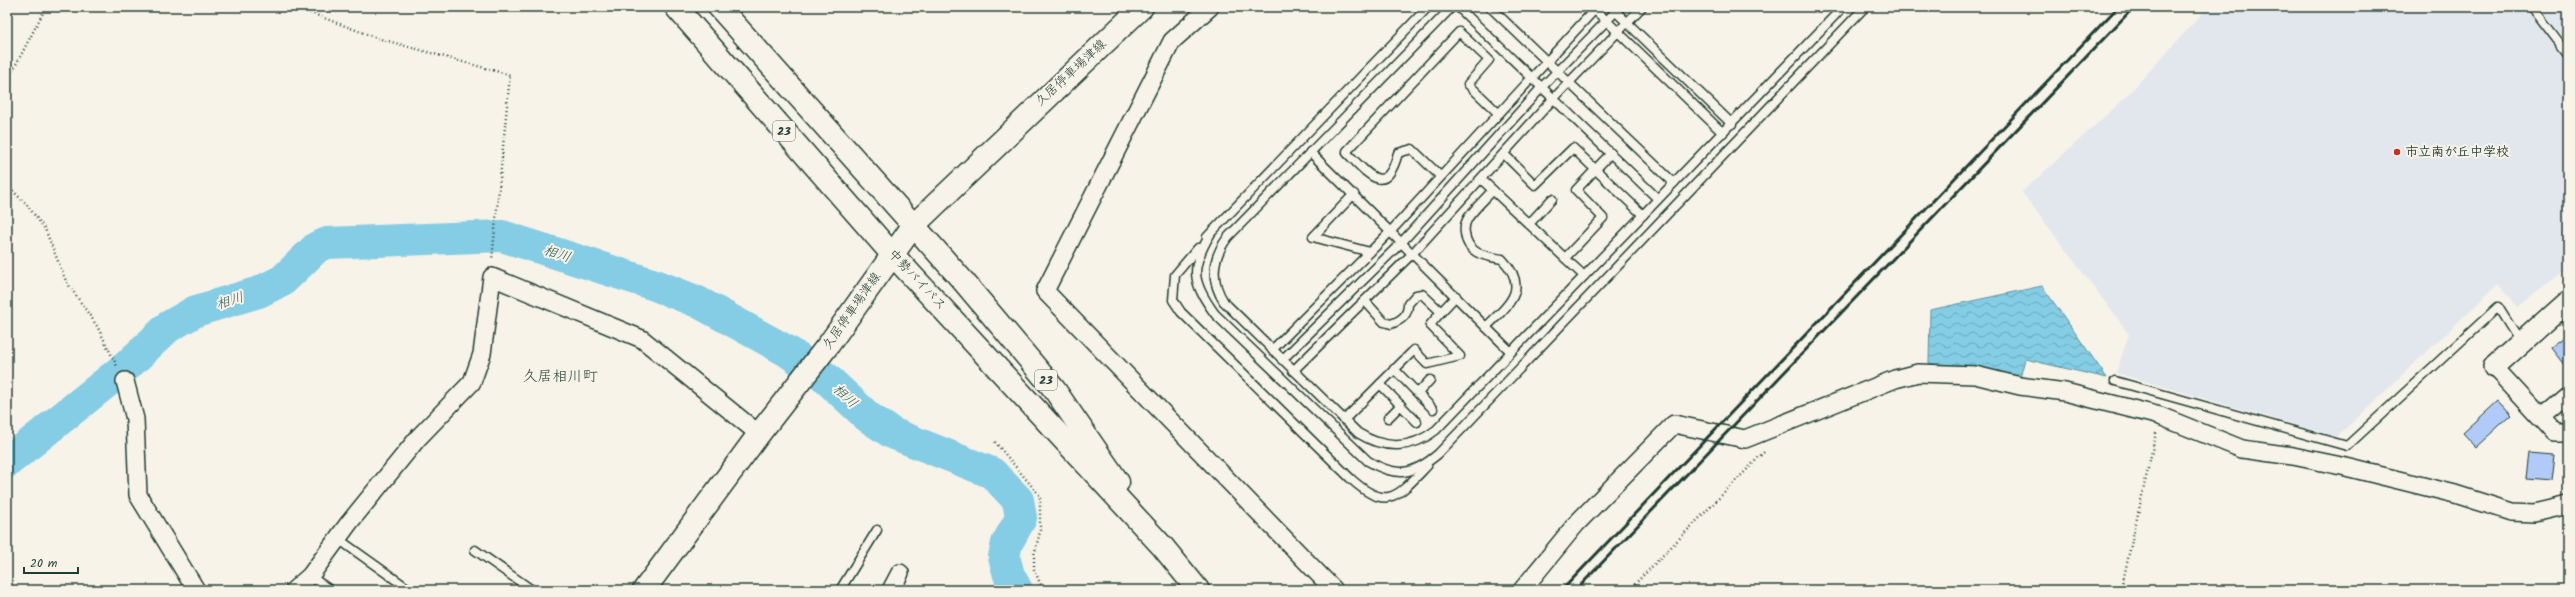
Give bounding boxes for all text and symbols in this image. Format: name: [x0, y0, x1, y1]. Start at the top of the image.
street label: 久居停車場津線: [1031, 34, 1112, 112]
road number: 23: [773, 121, 795, 141]
place label: 市立南が丘中学校: [2405, 142, 2509, 163]
marker: 市立南が丘中学校: [2392, 147, 2402, 157]
water label: 相川: [540, 239, 574, 269]
street label: 中勢バイパス: [883, 244, 951, 316]
street label: 久居停車場津線: [817, 267, 887, 354]
water label: 相川: [213, 286, 247, 316]
district label: 久居相川町: [522, 365, 598, 389]
road number: 23: [1035, 370, 1057, 390]
water label: 相川: [827, 378, 863, 414]
scale bar: [24, 549, 78, 575]
text: 20 m: [30, 554, 58, 573]

